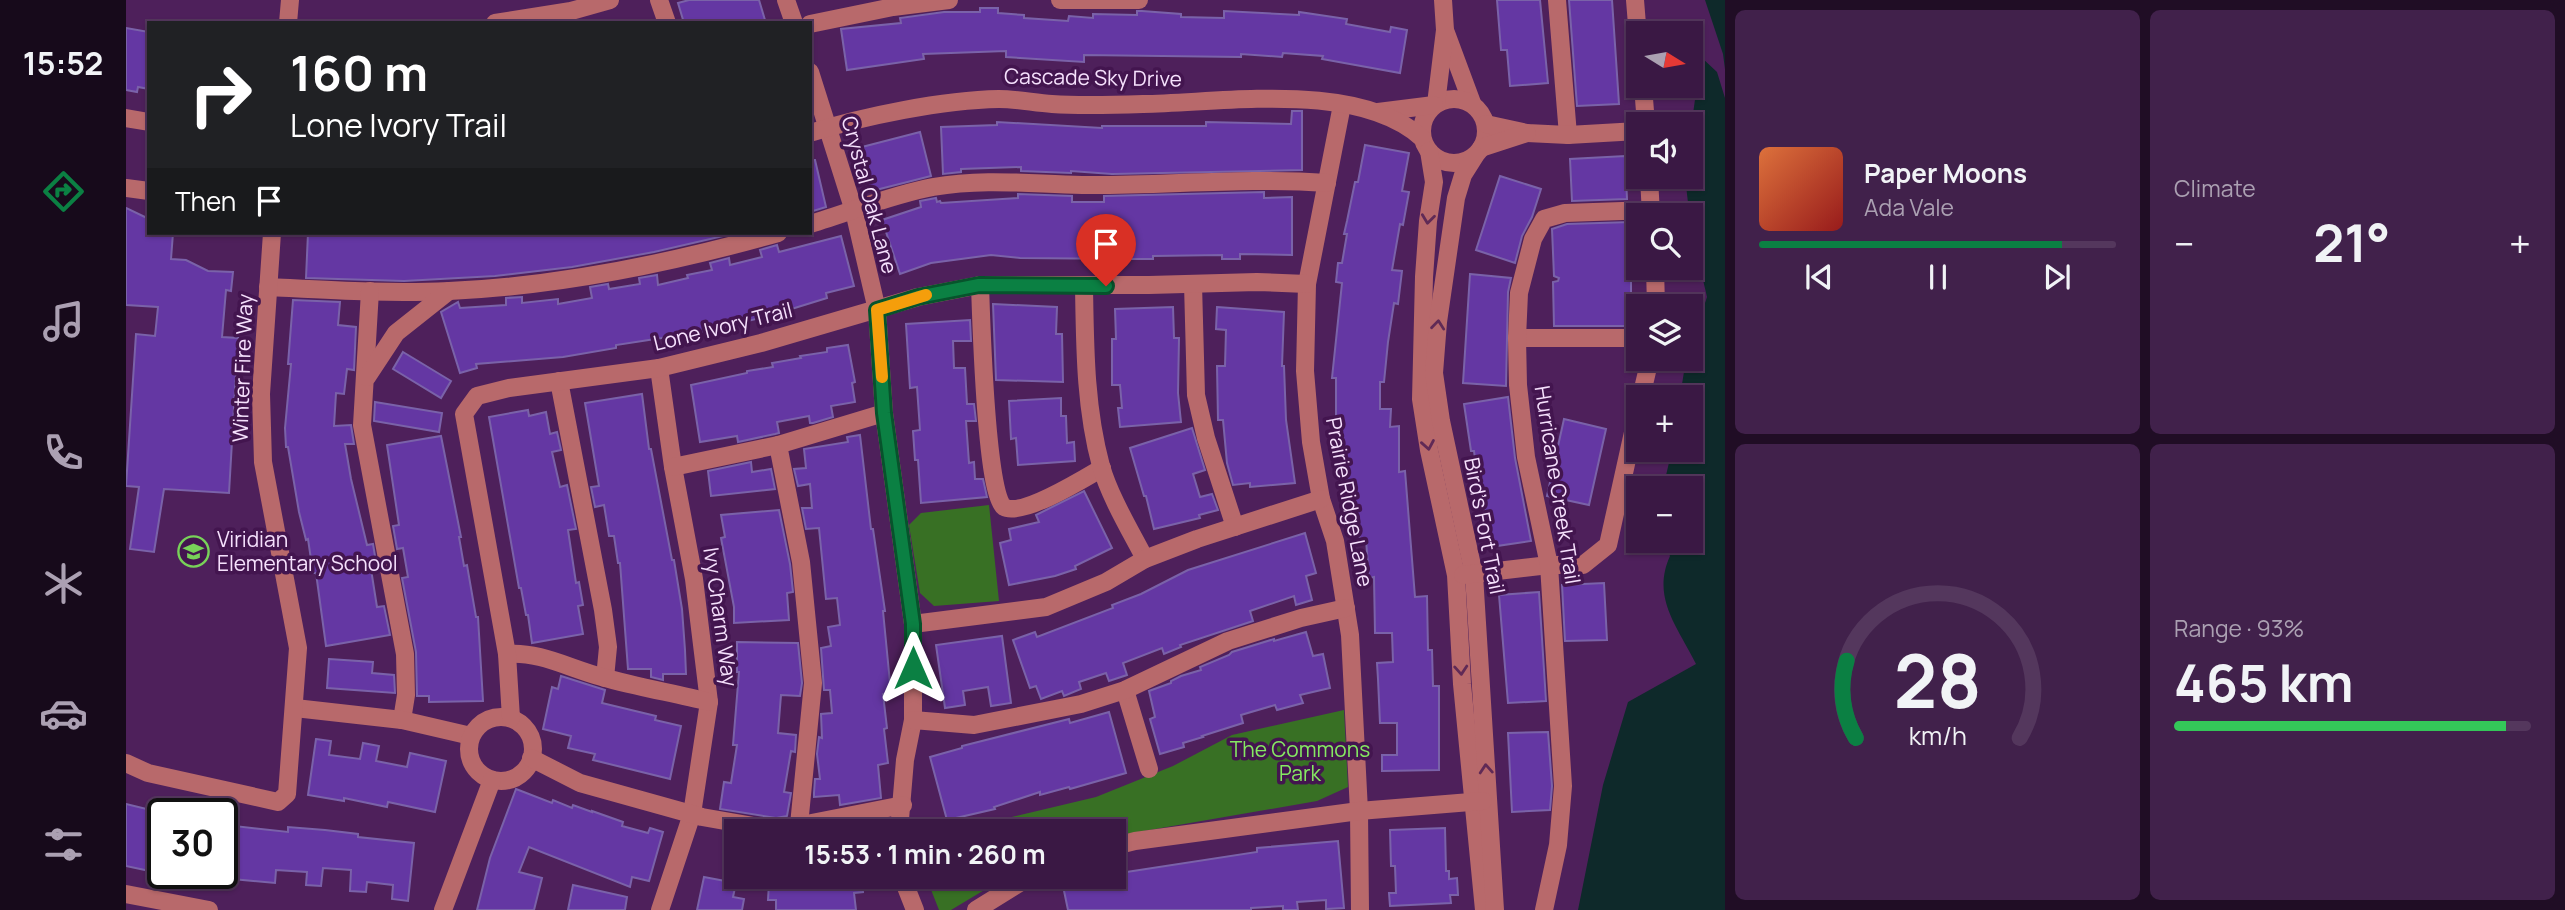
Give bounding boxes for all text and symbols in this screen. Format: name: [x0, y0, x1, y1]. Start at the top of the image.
north arrow: [1626, 21, 1703, 98]
map controls: [1626, 21, 1703, 553]
text: 160 m: [290, 39, 428, 106]
text: 15:52: [23, 41, 103, 85]
icon: right: [175, 49, 266, 140]
street label: Cascade Sky Drive: [1004, 61, 1182, 93]
text: Lone Ivory Trail: [290, 103, 507, 147]
button: sound: [1626, 112, 1703, 189]
street label: Crystal Oak Lane: [835, 113, 904, 277]
text: Paper Moons: [1864, 155, 2027, 191]
icon: directions: [39, 167, 88, 216]
text: Climate: [2174, 172, 2256, 204]
icon: arrive: [250, 182, 288, 220]
text: Then: [175, 183, 236, 219]
text: Ada Vale: [1864, 191, 1954, 223]
button: search: [1626, 203, 1703, 280]
text: 21°: [2313, 207, 2390, 278]
one-way arrow: [1421, 213, 1436, 225]
pin: [1076, 214, 1136, 286]
text: −: [2174, 217, 2195, 269]
text: +: [2509, 217, 2531, 269]
icon: arrive: [1087, 225, 1125, 263]
icon: previous: [1800, 258, 1838, 296]
icon: pause: [1919, 258, 1957, 296]
icon: next: [2038, 258, 2076, 296]
street label: Winter Fire Way: [225, 293, 259, 443]
button: layers: [1626, 294, 1703, 371]
street label: Lone Ivory Trail: [650, 295, 795, 357]
icon: music: [39, 297, 88, 346]
one-way arrow: [1430, 319, 1445, 330]
street label: Hurricane Creek Trail: [1528, 384, 1588, 586]
button: +: [1626, 385, 1703, 462]
street label: Prairie Ridge Lane: [1320, 415, 1380, 589]
icon: phone: [39, 428, 88, 477]
one-way arrow: [1420, 439, 1435, 451]
street label: Bird's Fort Trail: [1458, 455, 1512, 597]
button: −: [1626, 476, 1703, 553]
place label: Viridian Elementary School: [217, 525, 398, 577]
school or university icon: Viridian Elementary School: [177, 535, 211, 569]
street label: Ivy Charm Way: [697, 545, 745, 688]
icon: climate: [39, 559, 88, 608]
text: Range · 93%: [2174, 612, 2304, 644]
text: 28: [1894, 630, 1981, 730]
position arrow: [876, 631, 950, 705]
text: 465 km: [2174, 647, 2354, 718]
one-way arrow: [1454, 664, 1469, 675]
icon: car: [39, 689, 88, 738]
text: km/h: [1908, 718, 1967, 753]
park label: The Commons Park: [1230, 735, 1370, 787]
one-way arrow: [1479, 763, 1494, 774]
speed limit sign: 30: [147, 798, 238, 889]
icon: filters: [39, 820, 88, 869]
text: 15:53 · 1 min · 260 m: [804, 836, 1046, 872]

